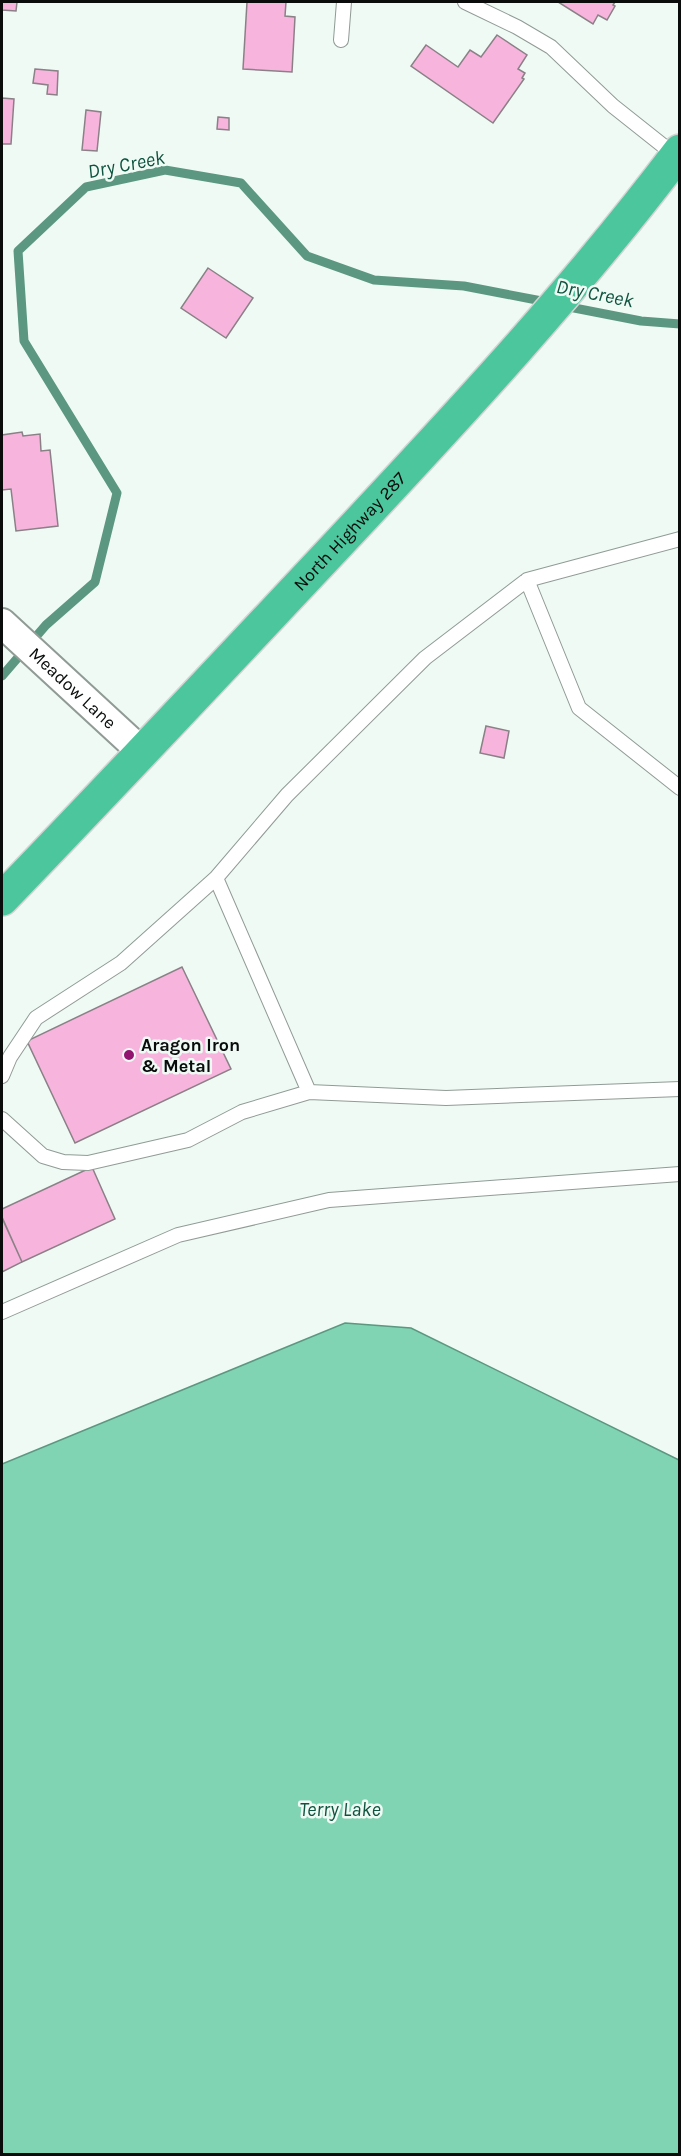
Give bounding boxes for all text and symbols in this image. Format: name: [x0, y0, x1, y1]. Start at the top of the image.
water label: Dry Creek: [85, 146, 168, 183]
water label: Dry Creek: [554, 275, 636, 312]
street label: North Highway 287: [289, 467, 411, 595]
street label: Meadow Lane: [24, 642, 121, 734]
place label: Aragon Iron & Metal: [141, 1034, 240, 1077]
marker: Aragon Iron & Metal: [122, 1048, 136, 1062]
water label: Terry Lake: [299, 1798, 381, 1821]

